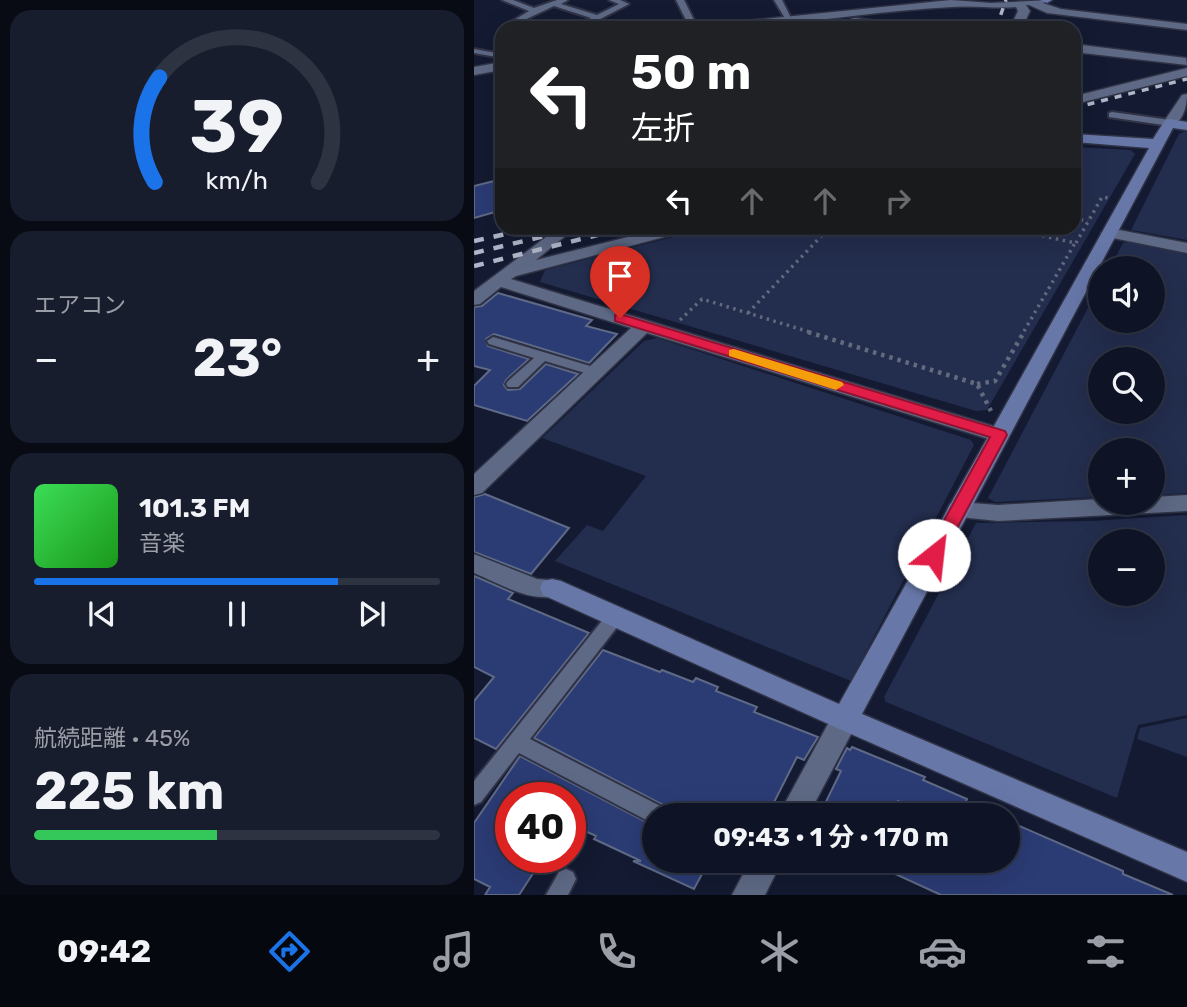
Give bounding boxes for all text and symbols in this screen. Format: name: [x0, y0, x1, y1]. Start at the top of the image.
text: 50 m: [631, 43, 751, 101]
icon: left: [516, 49, 607, 140]
text: 39: [190, 84, 284, 170]
text: 左折: [631, 109, 695, 147]
text: km/h: [206, 165, 268, 194]
icon: left: [660, 182, 698, 220]
icon: ahead: [733, 182, 771, 220]
icon: ahead: [806, 182, 844, 220]
icon: right: [879, 182, 917, 220]
pin: [590, 246, 650, 318]
map controls: [1088, 256, 1165, 606]
button: sound: [1088, 256, 1165, 333]
icon: arrive: [601, 257, 639, 295]
text: エアコン: [34, 291, 126, 319]
text: 23°: [193, 327, 282, 389]
text: −: [34, 336, 59, 382]
text: +: [416, 336, 440, 382]
button: search: [1088, 347, 1165, 424]
button: +: [1088, 438, 1165, 515]
text: 101.3 FM: [139, 493, 250, 524]
position arrow: [897, 518, 971, 592]
text: 音楽: [139, 529, 185, 557]
button: −: [1088, 529, 1165, 606]
icon: previous: [83, 595, 121, 633]
icon: pause: [218, 595, 256, 633]
icon: next: [353, 595, 391, 633]
text: 航続距離 · 45%: [34, 724, 190, 752]
text: 225 km: [34, 760, 224, 822]
speed limit sign: 40: [495, 782, 586, 873]
text: 09:43 · 1 分 · 170 m: [713, 822, 949, 853]
icon: directions: [265, 927, 314, 976]
icon: music: [429, 927, 478, 976]
icon: phone: [592, 927, 641, 976]
icon: climate: [755, 927, 804, 976]
icon: car: [918, 927, 967, 976]
icon: filters: [1081, 927, 1130, 976]
text: 09:42: [57, 932, 151, 970]

